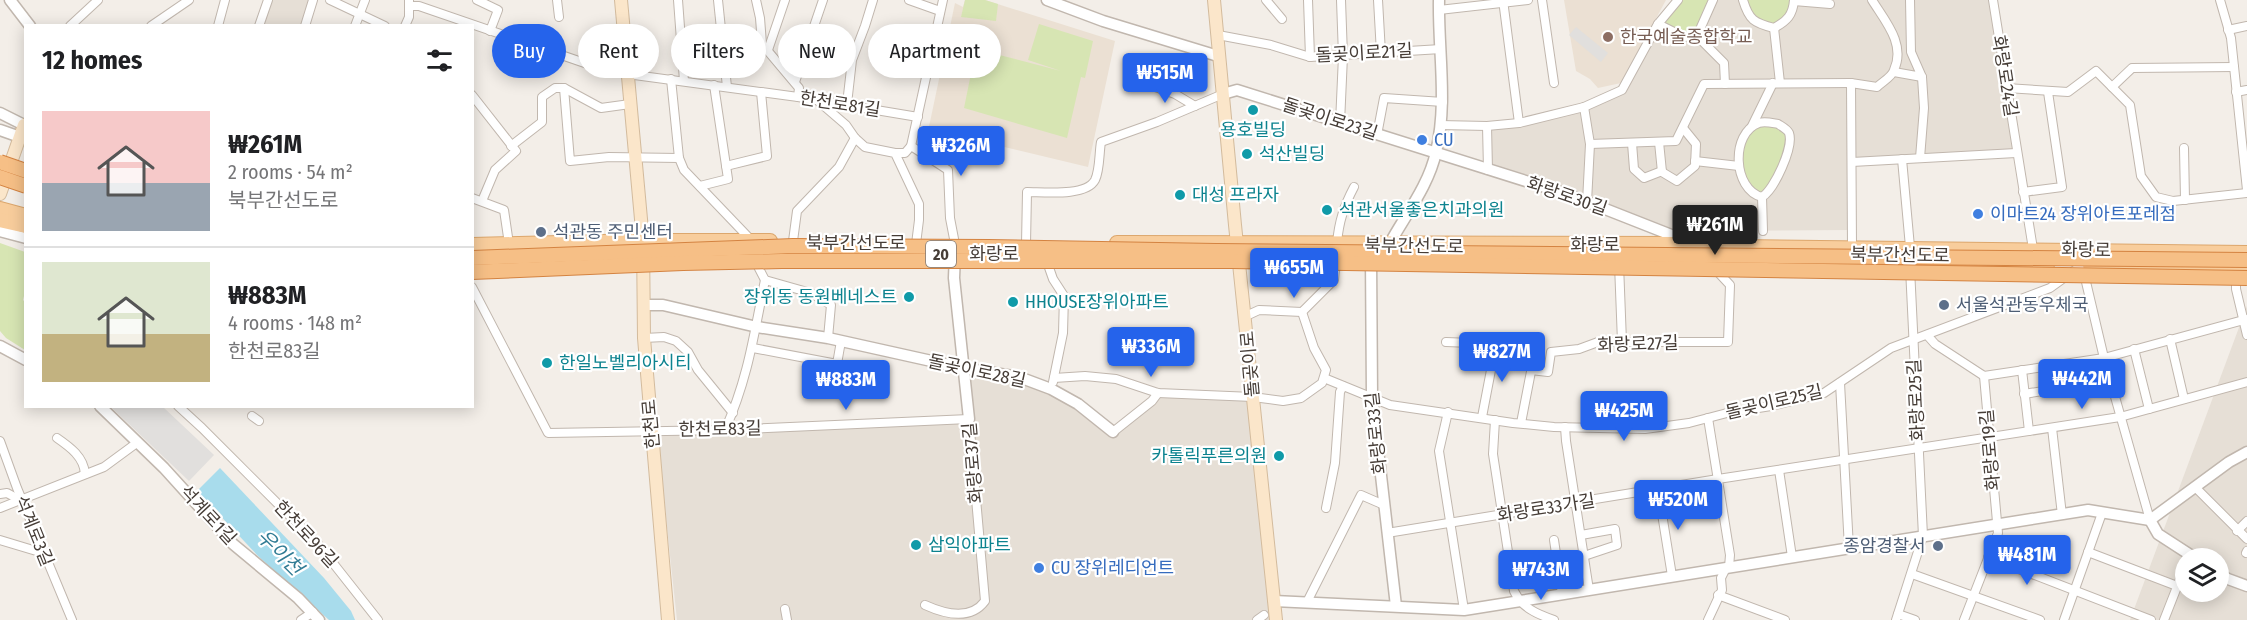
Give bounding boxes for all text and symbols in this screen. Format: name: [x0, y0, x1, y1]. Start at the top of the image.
chip: Buy: [492, 24, 566, 78]
chip: Rent: [578, 24, 659, 78]
chip: Filters: [671, 24, 766, 78]
chip: New: [778, 24, 856, 78]
chip: Apartment: [868, 24, 1001, 78]
place label: 한국예술종합학교: [1620, 26, 1752, 48]
marker: 한국예술종합학교: [1601, 30, 1615, 44]
street label: 화랑로24길: [1988, 34, 2022, 118]
street label: 돌곶이로21길: [1315, 39, 1413, 67]
icon: filters: [423, 44, 456, 77]
text: 12 homes: [42, 45, 142, 76]
pin: ₩515M: [1123, 53, 1207, 104]
text: ₩515M: [1137, 60, 1193, 84]
street label: 한천로81길: [798, 87, 882, 121]
street label: 돌곶이로23길: [1280, 93, 1380, 145]
marker: 용호빌딩: [1246, 103, 1260, 117]
place label: 용호빌딩: [1220, 119, 1286, 141]
pin: ₩326M: [919, 126, 1003, 177]
text: ₩261M: [228, 129, 302, 160]
place label: CU: [1434, 129, 1454, 151]
text: ₩326M: [932, 133, 990, 157]
marker: CU: [1415, 133, 1429, 147]
icon: home: [90, 135, 162, 207]
place label: 석산빌딩: [1259, 143, 1325, 165]
marker: 석산빌딩: [1240, 147, 1254, 161]
text: 2 rooms · 54 m²: [228, 160, 353, 184]
street label: 화랑로30길: [1524, 172, 1610, 220]
place label: 대성 프라자: [1192, 184, 1279, 206]
text: 북부간선도로: [228, 188, 338, 212]
marker: 대성 프라자: [1173, 188, 1187, 202]
place label: 석관서울좋은치과의원: [1339, 199, 1505, 221]
marker: 석관서울좋은치과의원: [1320, 203, 1334, 217]
place label: 이마트24 장위아트포레점: [1990, 203, 2176, 225]
pin: ₩261M: [1673, 205, 1757, 256]
marker: 이마트24 장위아트포레점: [1971, 207, 1985, 221]
text: ₩261M: [1687, 212, 1744, 236]
place label: 석관동 주민센터: [553, 221, 673, 243]
marker: 석관동 주민센터: [534, 225, 548, 239]
street label: 북부간선도로: [806, 232, 906, 254]
street label: 북부간선도로: [1364, 234, 1464, 258]
street label: 화랑로: [1570, 234, 1620, 256]
street label: 화랑로: [2061, 239, 2111, 261]
road number: 20: [926, 241, 956, 267]
street label: 화랑로: [969, 243, 1019, 265]
street label: 북부간선도로: [1850, 243, 1950, 267]
pin: ₩655M: [1252, 248, 1336, 299]
text: ₩655M: [1264, 255, 1324, 279]
text: ₩883M: [228, 280, 307, 311]
icon: home: [90, 286, 162, 358]
place label: 장위동 동원베네스트: [744, 286, 897, 308]
marker: 장위동 동원베네스트: [902, 290, 916, 304]
place label: HHOUSE장위아파트: [1025, 291, 1169, 313]
place label: 서울석관동우체국: [1956, 294, 2088, 316]
marker: HHOUSE장위아파트: [1006, 295, 1020, 309]
marker: 서울석관동우체국: [1937, 298, 1951, 312]
text: 4 rooms · 148 m²: [228, 311, 362, 335]
pin: ₩336M: [1109, 327, 1193, 378]
street label: 돌곶이로: [1236, 330, 1264, 398]
pin: ₩827M: [1460, 332, 1544, 383]
street label: 화랑로27길: [1597, 332, 1679, 356]
text: ₩336M: [1121, 334, 1181, 358]
text: 한천로83길: [228, 339, 321, 363]
text: ₩827M: [1473, 339, 1531, 363]
street label: 돌곶이로28길: [926, 350, 1028, 392]
place label: 한일노벨리아시티: [559, 352, 691, 374]
marker: 한일노벨리아시티: [540, 356, 554, 370]
street label: 화랑로25길: [1903, 358, 1929, 442]
pin: ₩442M: [2040, 359, 2124, 410]
pin: ₩883M: [804, 360, 888, 411]
text: ₩442M: [2052, 366, 2112, 390]
text: ₩883M: [816, 367, 876, 391]
street label: 돌곶이로25길: [1723, 380, 1825, 424]
street label: 화랑로33길: [1361, 391, 1391, 475]
pin: ₩425M: [1582, 391, 1666, 442]
street label: 한천로: [638, 398, 664, 450]
text: ₩425M: [1595, 398, 1653, 422]
street label: 화랑로19길: [1975, 408, 2005, 492]
street label: 한천로83길: [678, 417, 762, 441]
street label: 화랑로37길: [958, 421, 988, 505]
place label: 카톨릭푸른의원: [1151, 445, 1267, 467]
marker: 카톨릭푸른의원: [1272, 449, 1286, 463]
pin: ₩520M: [1636, 480, 1720, 531]
street label: 석계로1길: [175, 481, 241, 549]
text: ₩520M: [1648, 487, 1708, 511]
street label: 화랑로33가길: [1495, 489, 1597, 527]
street label: 석계로3길: [10, 492, 58, 570]
street label: 한천로96길: [269, 496, 343, 572]
water label: 우이천: [252, 524, 310, 582]
place label: 삼익아파트: [928, 534, 1011, 556]
place label: 종암경찰서: [1843, 535, 1926, 557]
pin: ₩481M: [1985, 535, 2069, 586]
marker: 삼익아파트: [909, 538, 923, 552]
marker: 종암경찰서: [1931, 539, 1945, 553]
text: ₩481M: [1998, 542, 2056, 566]
map controls: [2175, 548, 2229, 602]
button: layers: [2175, 548, 2229, 602]
pin: ₩743M: [1499, 550, 1583, 601]
place label: CU 장위레디언트: [1051, 557, 1174, 579]
text: ₩743M: [1512, 557, 1570, 581]
marker: CU 장위레디언트: [1032, 561, 1046, 575]

